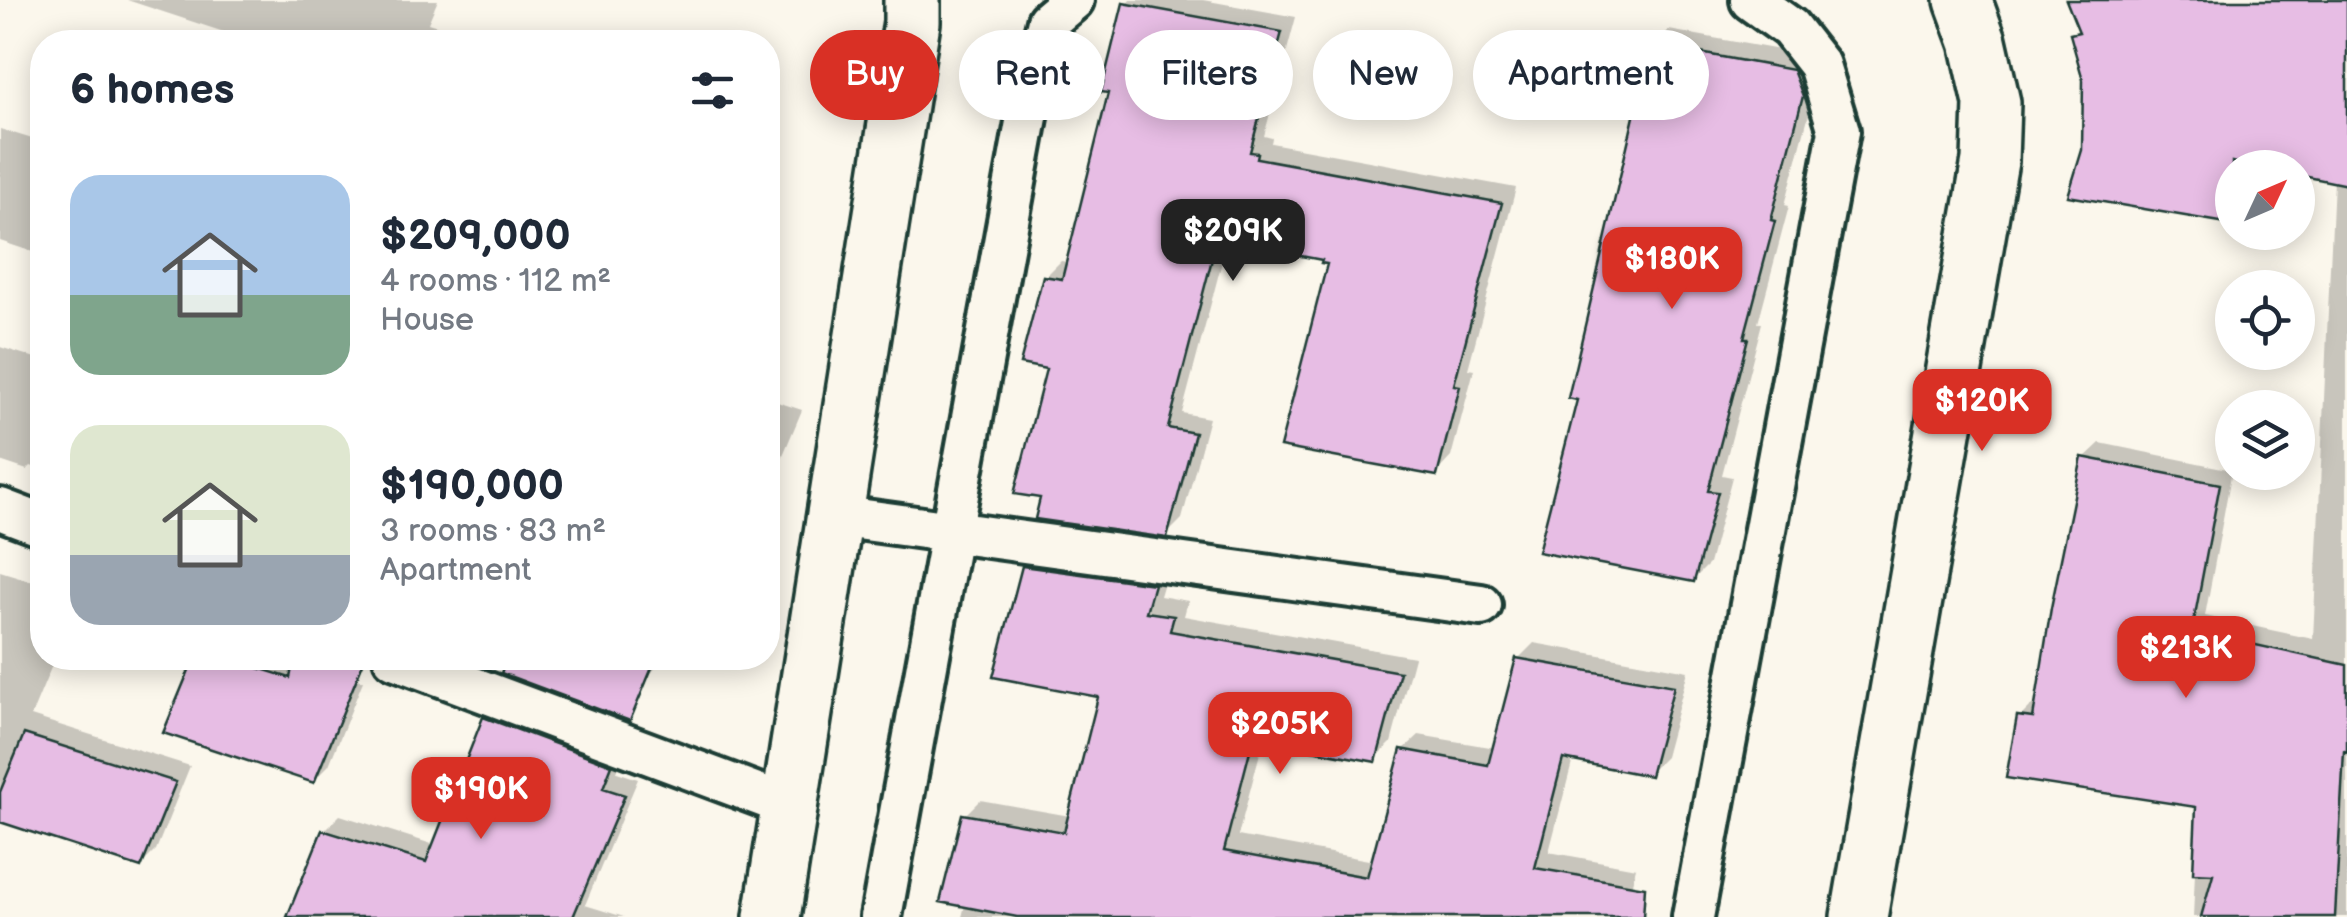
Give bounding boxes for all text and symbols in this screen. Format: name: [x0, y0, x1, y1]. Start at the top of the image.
chip: Buy: [810, 30, 939, 120]
chip: Rent: [959, 30, 1105, 120]
chip: Filters: [1125, 30, 1293, 120]
chip: New: [1313, 30, 1453, 120]
chip: Apartment: [1473, 30, 1709, 120]
icon: filters: [685, 63, 740, 118]
text: 6 homes: [70, 65, 234, 116]
north arrow: [2215, 150, 2315, 250]
map controls: [2215, 150, 2315, 490]
pin: $209K: [1163, 199, 1303, 284]
text: $209,000: [380, 211, 571, 262]
text: $209K: [1183, 212, 1283, 251]
icon: home: [150, 215, 270, 335]
pin: $180K: [1602, 227, 1742, 312]
text: $180K: [1624, 240, 1720, 279]
text: 4 rooms · 112 m²: [380, 262, 611, 301]
button: locate: [2215, 270, 2315, 370]
text: House: [380, 301, 474, 340]
pin: $120K: [1912, 369, 2052, 454]
text: $120K: [1935, 382, 2029, 421]
button: layers: [2215, 390, 2315, 490]
text: $190,000: [380, 461, 564, 512]
icon: home: [150, 465, 270, 585]
text: 3 rooms · 83 m²: [380, 512, 606, 551]
text: Apartment: [380, 551, 531, 590]
pin: $213K: [2116, 616, 2256, 701]
text: $213K: [2139, 629, 2233, 668]
pin: $205K: [1210, 692, 1350, 777]
text: $205K: [1230, 705, 1330, 744]
pin: $190K: [411, 757, 551, 842]
text: $190K: [433, 770, 529, 809]

